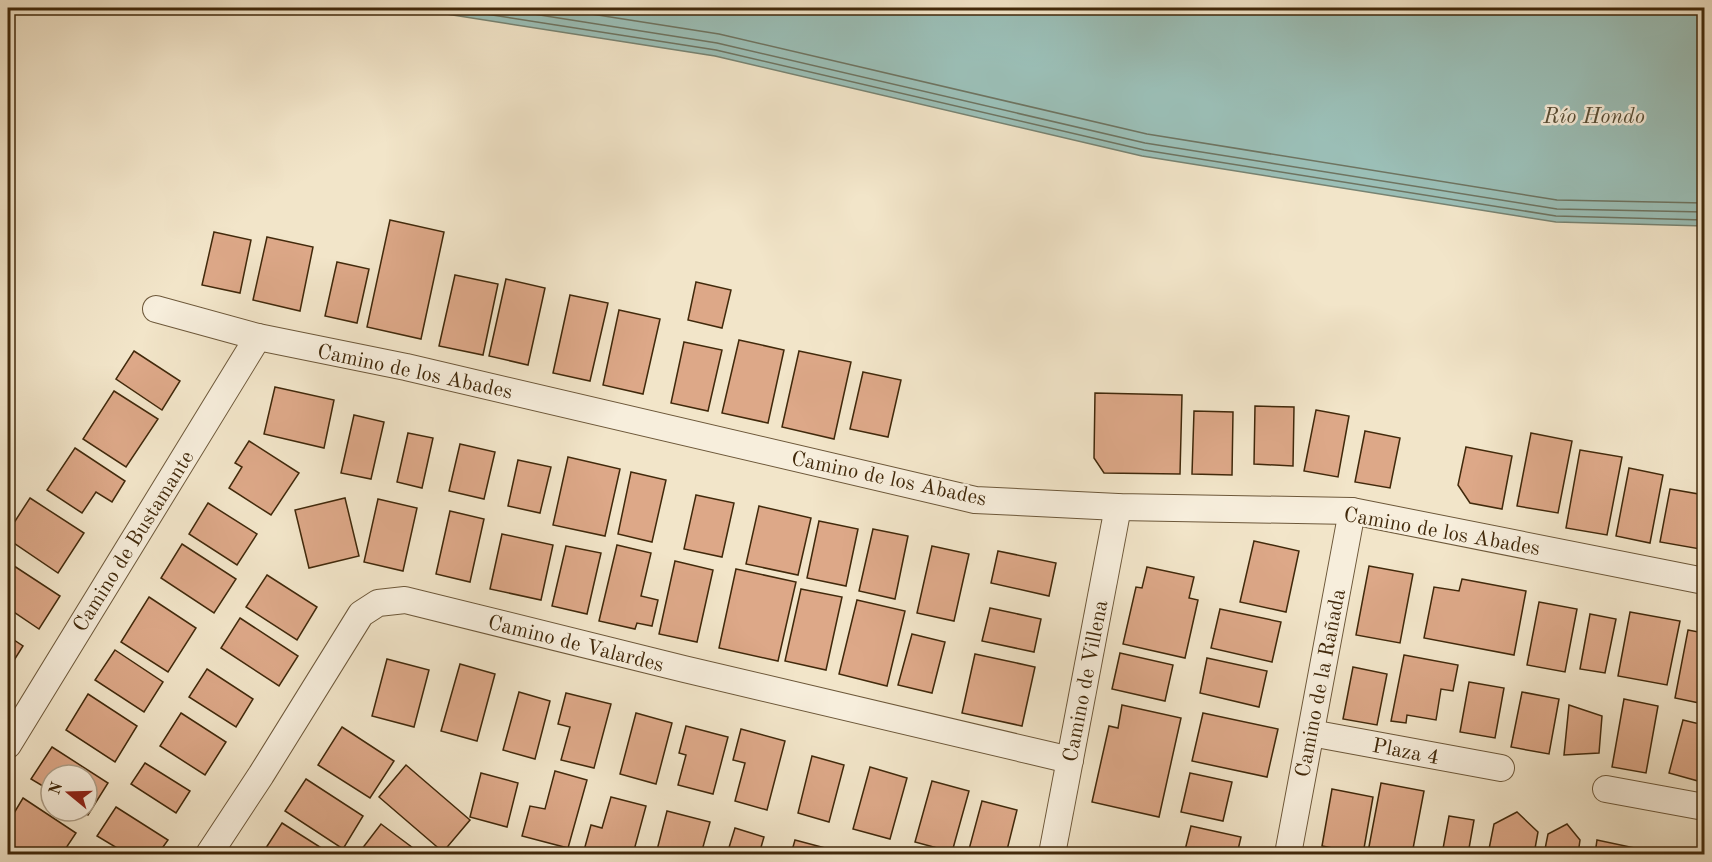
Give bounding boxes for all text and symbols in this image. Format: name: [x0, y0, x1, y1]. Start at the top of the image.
water label: Río Hondo: [1542, 106, 1645, 128]
street label: Camino de los Abades: [315, 342, 514, 403]
street label: Camino de Bustamante: [70, 448, 199, 636]
street label: Camino de los Abades: [789, 449, 988, 510]
street label: Camino de los Abades: [1342, 505, 1542, 560]
street label: Camino de la Rañada: [1293, 587, 1350, 779]
street label: Camino de Villena: [1060, 598, 1112, 764]
street label: Camino de Valardes: [486, 612, 666, 676]
street label: Plaza 4: [1370, 736, 1441, 769]
north arrow: [39, 763, 99, 823]
text: N: [47, 780, 67, 797]

